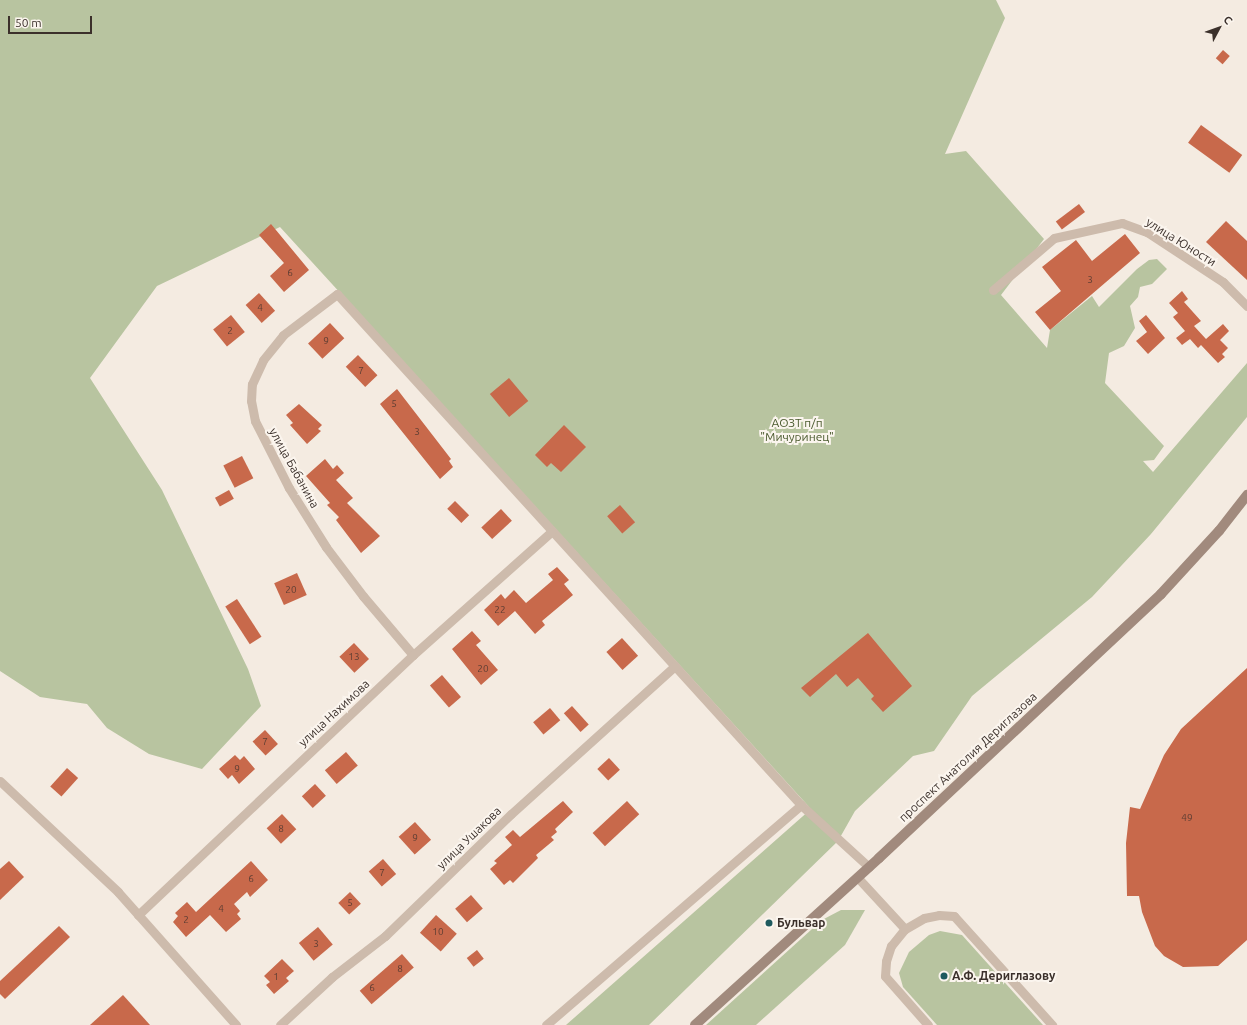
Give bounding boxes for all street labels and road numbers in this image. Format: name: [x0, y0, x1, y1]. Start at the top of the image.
street label: улица Юности: [1143, 215, 1219, 269]
street label: улица Бабанина: [266, 425, 322, 511]
street label: улица Нахимова: [296, 676, 372, 750]
street label: проспект Анатолия Дериглазова: [896, 689, 1040, 825]
street label: улица Ушакова: [434, 804, 504, 872]

